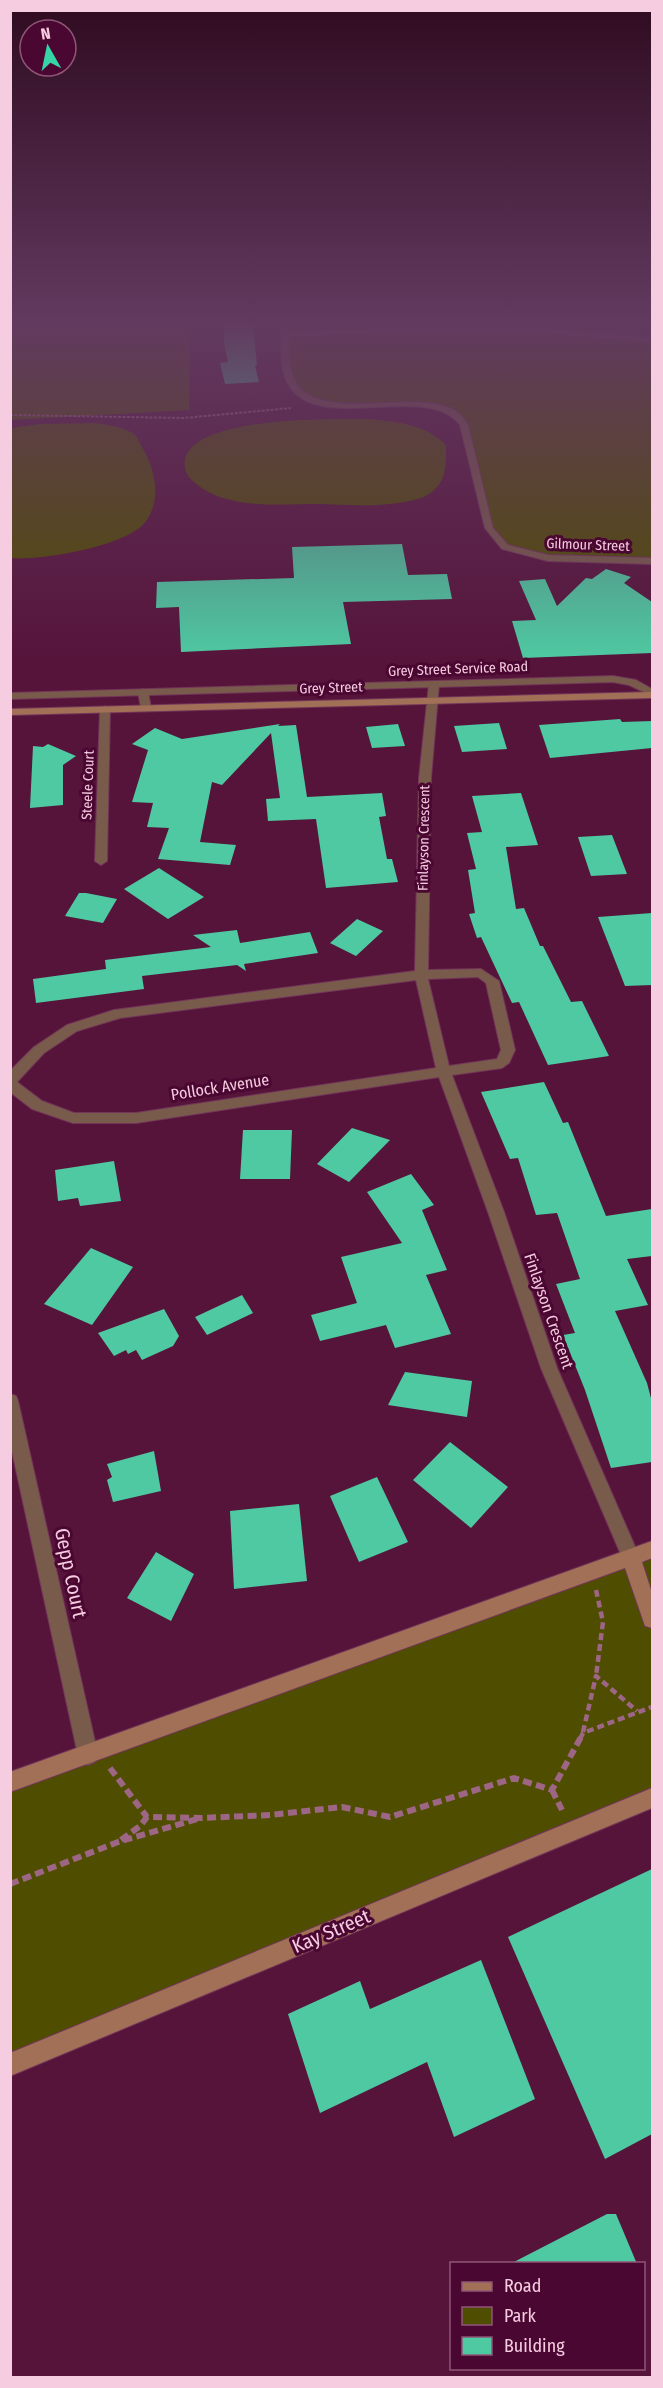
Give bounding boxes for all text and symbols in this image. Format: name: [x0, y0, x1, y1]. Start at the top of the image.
north arrow: [18, 18, 78, 78]
text: N: [40, 24, 52, 44]
street label: Gilmour Street: [546, 535, 630, 555]
street label: Grey Street Service Road: [388, 658, 528, 680]
street label: Grey Street: [299, 678, 363, 698]
street label: Steele Court: [78, 749, 98, 820]
street label: Finlayson Crescent: [415, 784, 433, 891]
street label: Pollock Avenue: [170, 1070, 271, 1104]
street label: Finlayson Crescent: [520, 1251, 578, 1372]
street label: Gepp Court: [50, 1526, 92, 1621]
street label: Kay Street: [288, 1904, 374, 1958]
legend: [450, 2262, 645, 2370]
text: Road: [504, 2275, 541, 2297]
text: Park: [504, 2305, 537, 2327]
text: Building: [504, 2335, 565, 2357]

